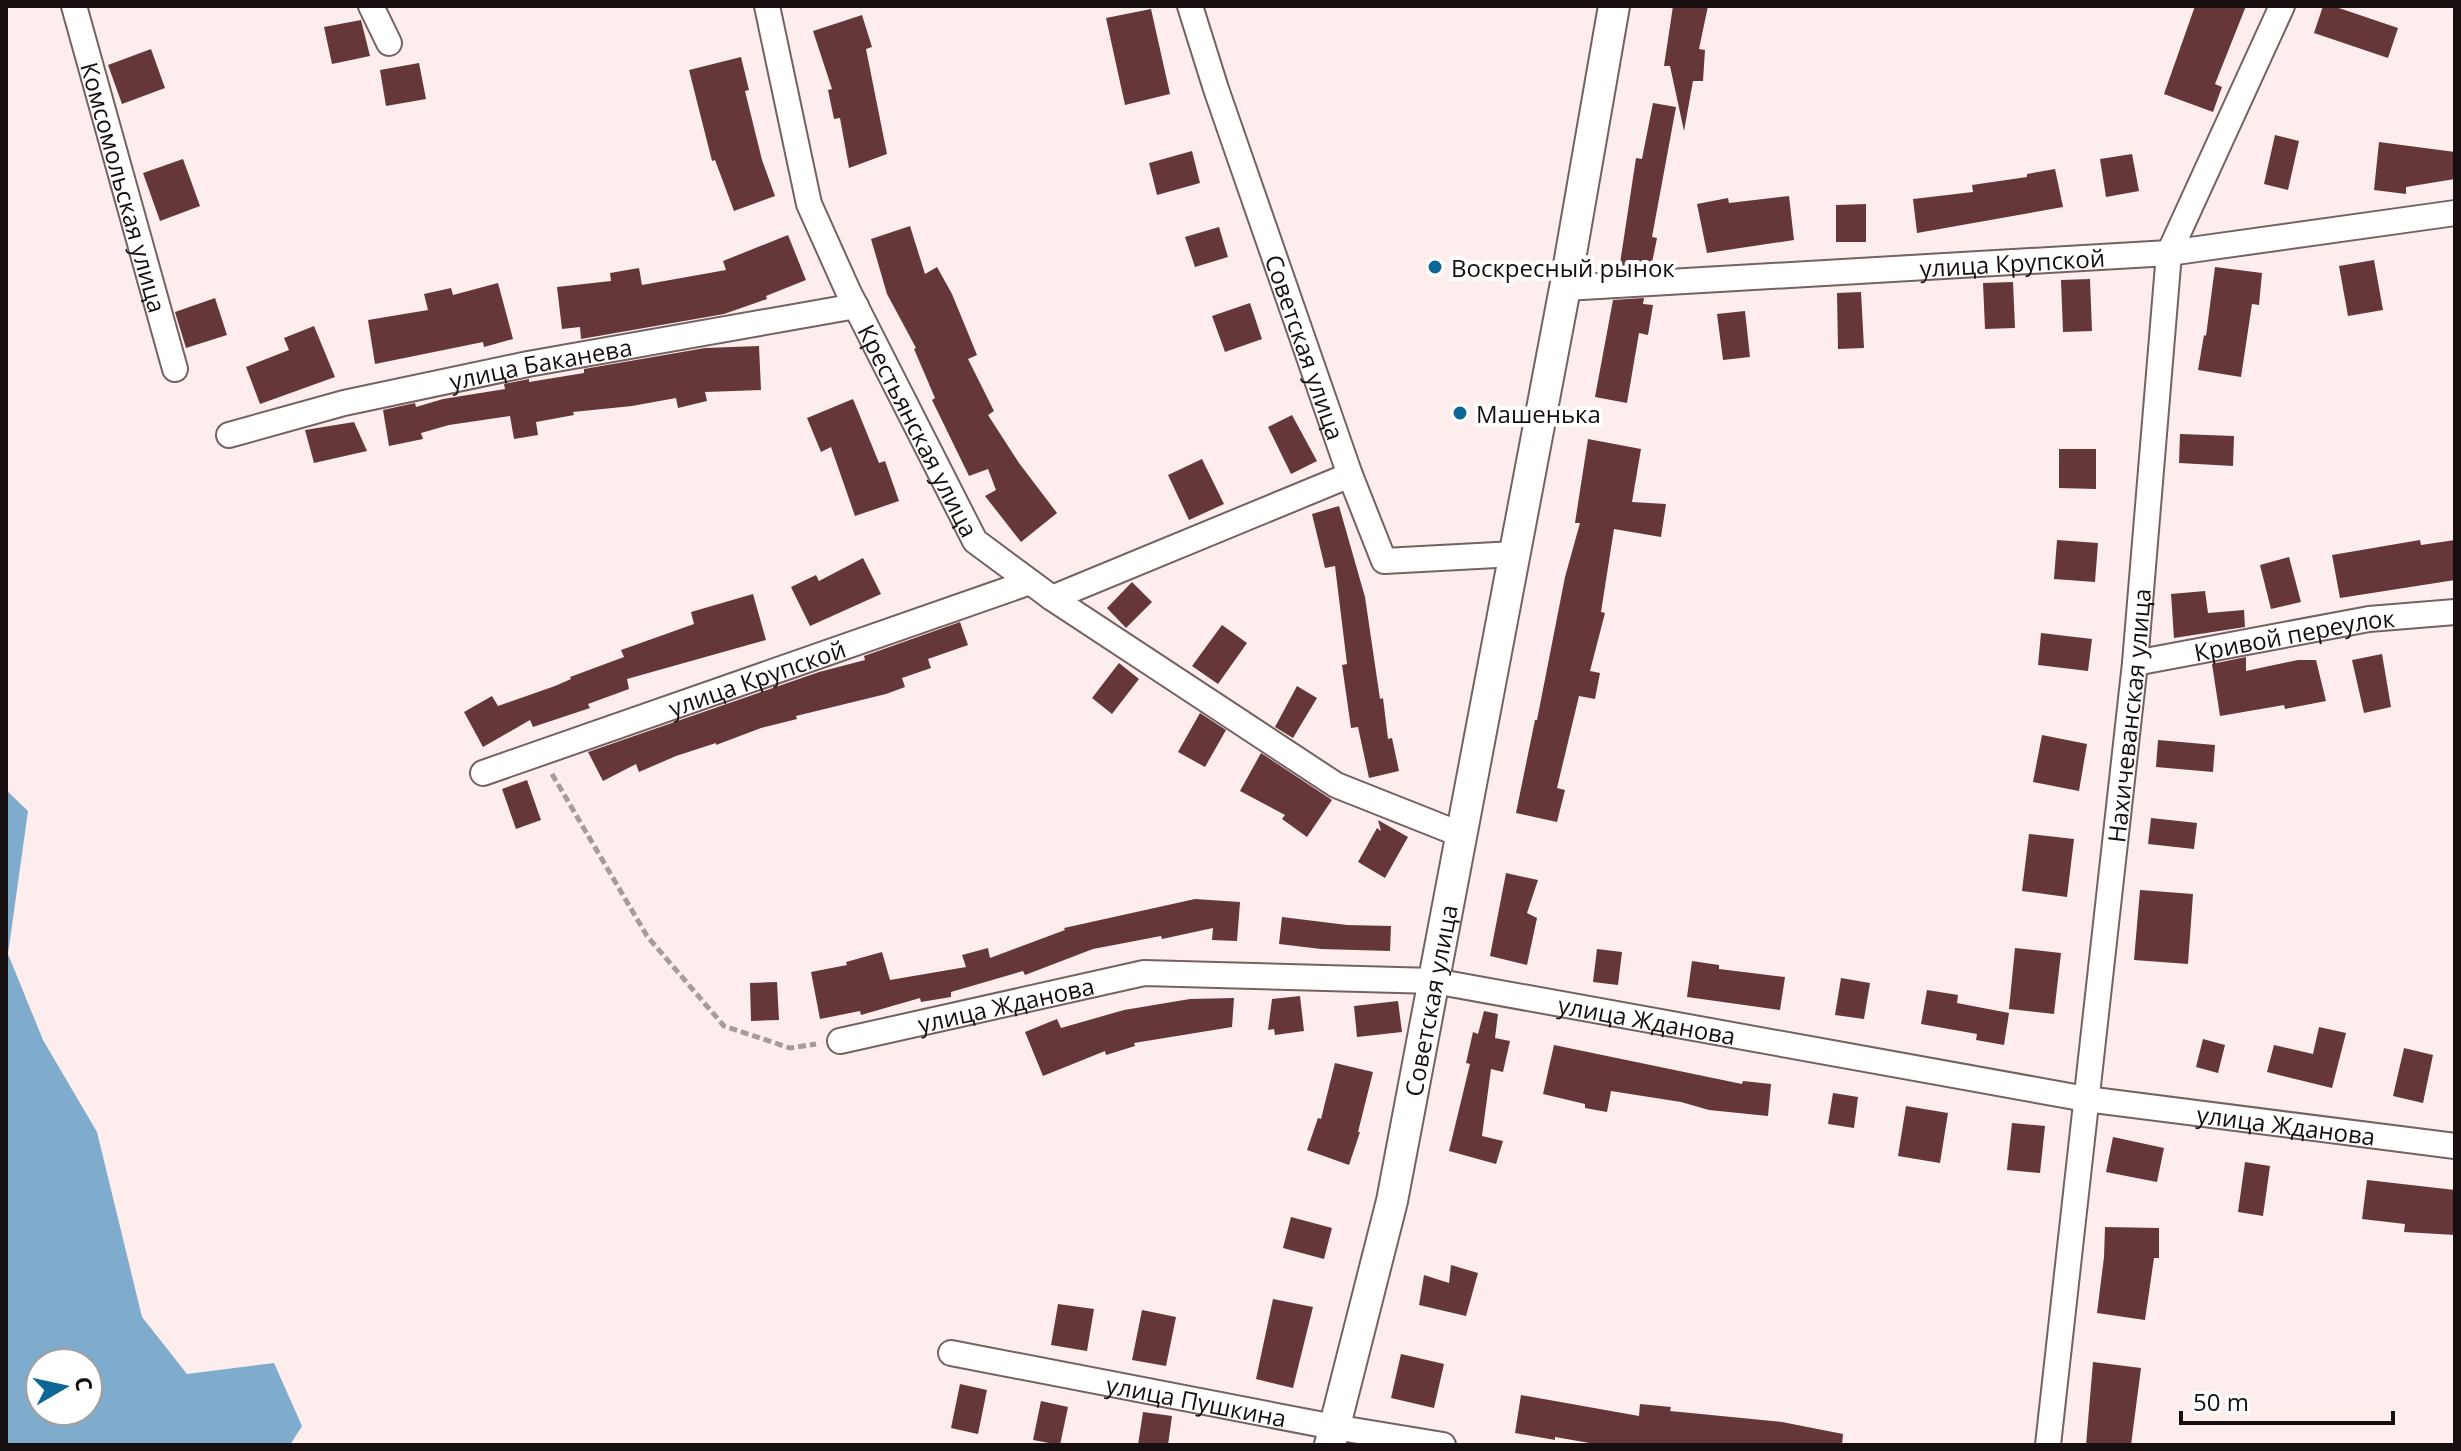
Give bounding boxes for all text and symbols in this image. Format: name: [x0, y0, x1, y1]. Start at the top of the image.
street label: Комсомольская улица: [74, 58, 175, 316]
street label: улица Крупской: [1919, 240, 2106, 284]
street label: Советская улица: [1258, 250, 1353, 444]
place label: Воскресный рынок: [1451, 251, 1675, 284]
marker: Воскресный рынок: [1426, 258, 1444, 276]
street label: Крестьянская улица: [851, 318, 987, 542]
street label: улица Баканева: [446, 329, 634, 397]
place label: Машенька: [1476, 397, 1601, 430]
marker: Машенька: [1451, 404, 1469, 422]
street label: Нахичеванская улица: [2099, 587, 2158, 844]
street label: Кривой переулок: [2191, 600, 2396, 668]
street label: улица Крупской: [664, 631, 850, 724]
street label: Советская улица: [1396, 902, 1464, 1099]
street label: улица Жданова: [915, 968, 1097, 1040]
street label: улица Жданова: [1556, 987, 1738, 1052]
street label: улица Жданова: [2195, 1097, 2377, 1152]
north arrow: [24, 1347, 104, 1427]
street label: улица Пушкина: [1104, 1367, 1289, 1434]
text: С: [69, 1374, 101, 1393]
scale bar: [2181, 1375, 2393, 1425]
text: 50 m: [2193, 1385, 2249, 1418]

